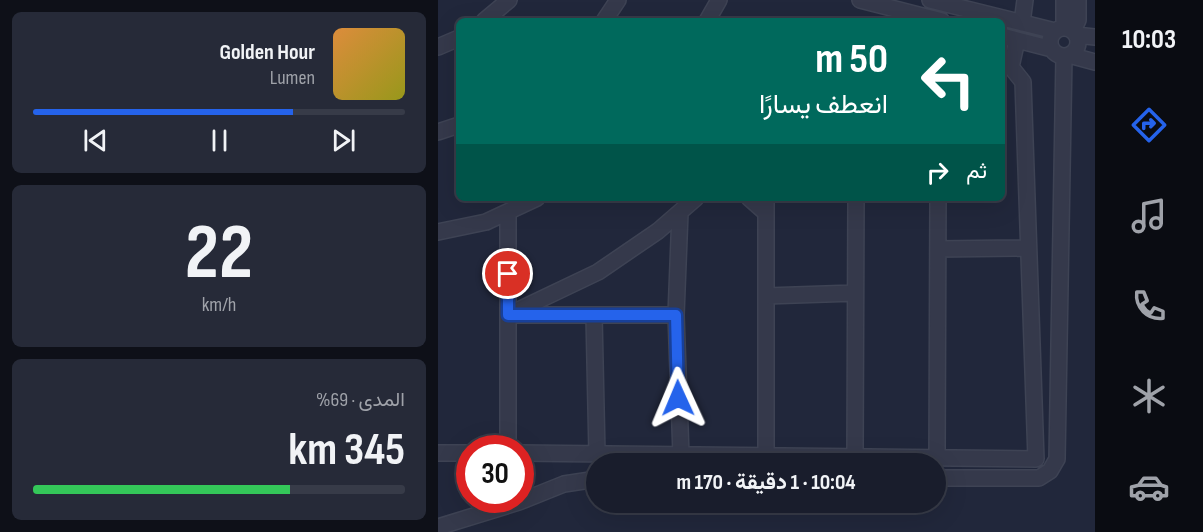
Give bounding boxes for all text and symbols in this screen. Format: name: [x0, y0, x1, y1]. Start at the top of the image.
text: 10:03: [1122, 24, 1176, 56]
text: 50 m: [815, 34, 888, 85]
text: Golden Hour: [219, 39, 315, 66]
icon: left: [909, 42, 987, 120]
text: Lumen: [270, 66, 315, 90]
text: انعطف يسارًا: [759, 89, 888, 121]
icon: directions: [1128, 104, 1170, 146]
icon: previous: [79, 124, 112, 157]
icon: pause: [203, 124, 236, 157]
icon: next: [327, 124, 360, 157]
icon: right: [921, 156, 954, 189]
text: ثم: [966, 158, 987, 185]
icon: music: [1128, 195, 1170, 237]
text: 22: [185, 207, 253, 300]
pin: [482, 248, 533, 299]
icon: arrive: [491, 257, 524, 290]
icon: phone: [1128, 285, 1170, 327]
text: km/h: [202, 293, 236, 317]
position arrow: [646, 366, 710, 430]
icon: climate: [1128, 375, 1170, 417]
text: المدى · 69%: [316, 388, 405, 412]
text: 345 km: [288, 423, 405, 478]
speed limit sign: 30: [456, 435, 534, 513]
icon: car: [1128, 466, 1170, 508]
text: 10:04 · 1 دقيقة · 170 m: [676, 469, 856, 496]

